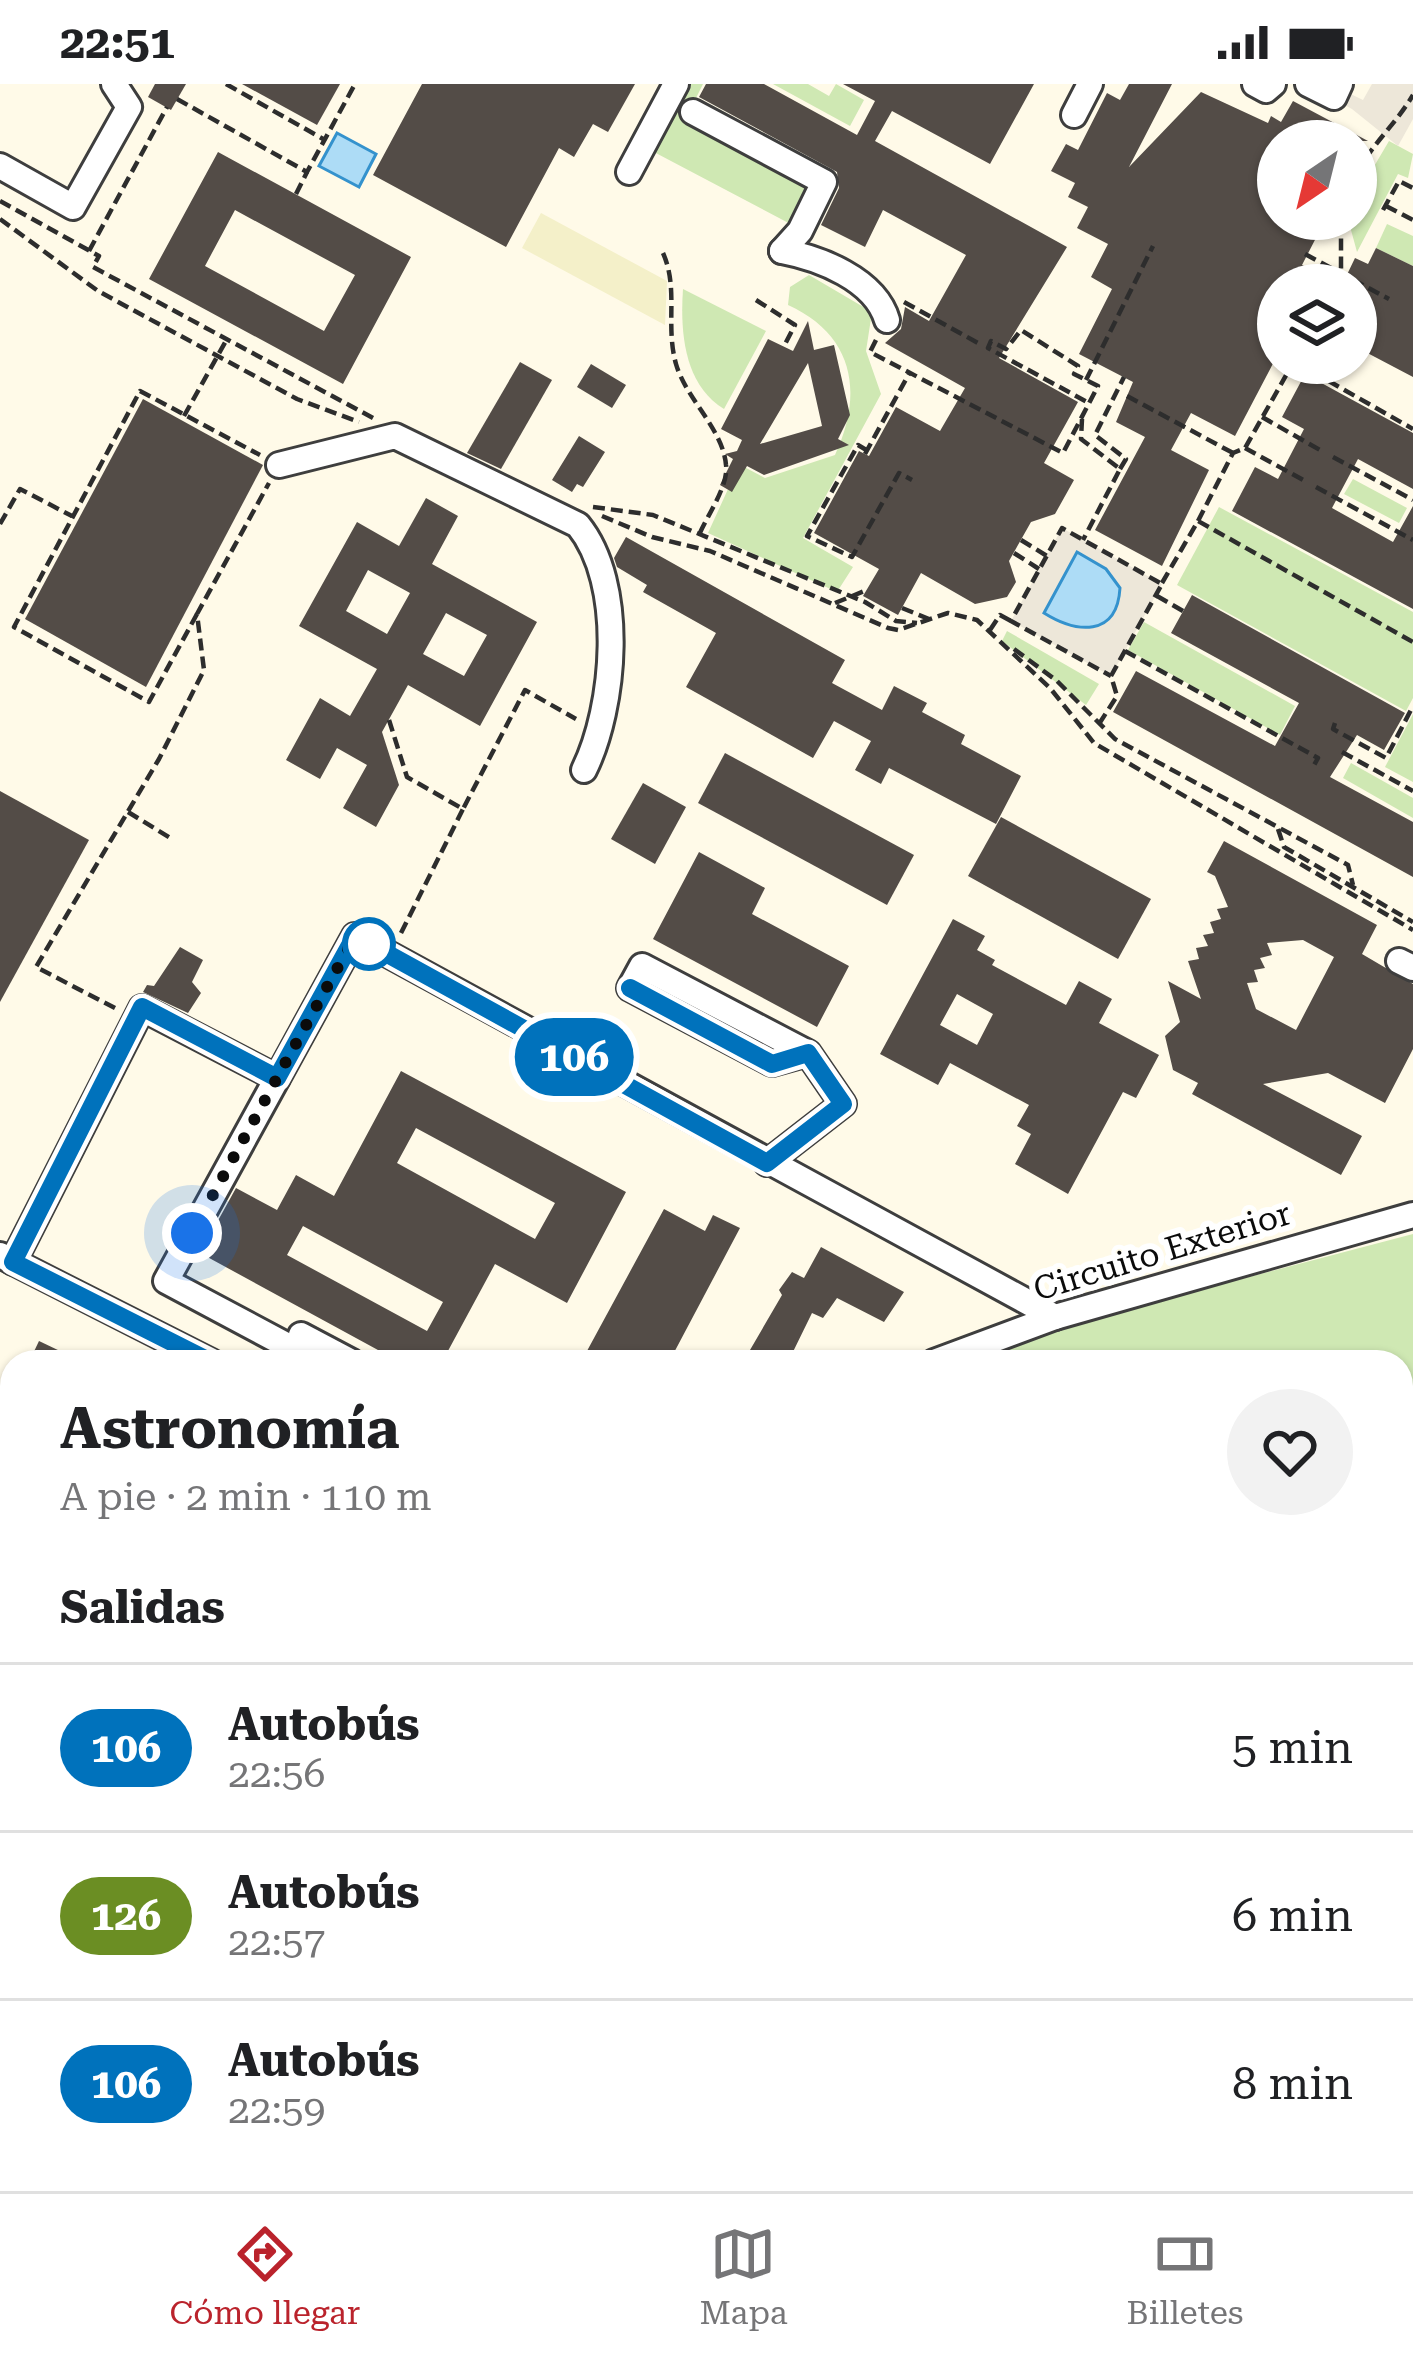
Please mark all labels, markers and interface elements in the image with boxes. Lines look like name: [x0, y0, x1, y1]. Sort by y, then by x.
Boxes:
text: 22:51: [60, 16, 175, 69]
north arrow: [1257, 120, 1377, 240]
map controls: [1257, 120, 1377, 384]
button: layers: [1257, 264, 1377, 384]
unlabelled marker: [344, 919, 394, 969]
line badge: 106: [505, 1018, 643, 1096]
text: 106: [539, 1032, 609, 1081]
street label: Circuito Exterior: [1029, 1193, 1295, 1309]
your location: [162, 1203, 222, 1263]
button: heart: [1227, 1389, 1353, 1515]
text: Astronomía: [60, 1395, 400, 1462]
text: A pie · 2 min · 110 m: [60, 1474, 432, 1520]
text: Salidas: [60, 1581, 225, 1634]
text: Autobús: [228, 1698, 419, 1751]
text: 5 min: [1232, 1721, 1353, 1774]
text: 106: [91, 1723, 161, 1772]
text: 22:56: [228, 1751, 325, 1797]
text: Autobús: [228, 1866, 419, 1919]
text: 6 min: [1232, 1889, 1353, 1942]
text: 126: [91, 1891, 161, 1940]
text: 22:57: [228, 1919, 325, 1965]
text: Autobús: [228, 2034, 419, 2087]
text: 8 min: [1232, 2057, 1353, 2110]
text: 106: [91, 2059, 161, 2108]
text: 22:59: [228, 2087, 325, 2133]
tab: Cómo llegar: [170, 2221, 360, 2332]
tab: Mapa: [699, 2221, 788, 2332]
tab: Billetes: [1127, 2221, 1243, 2332]

